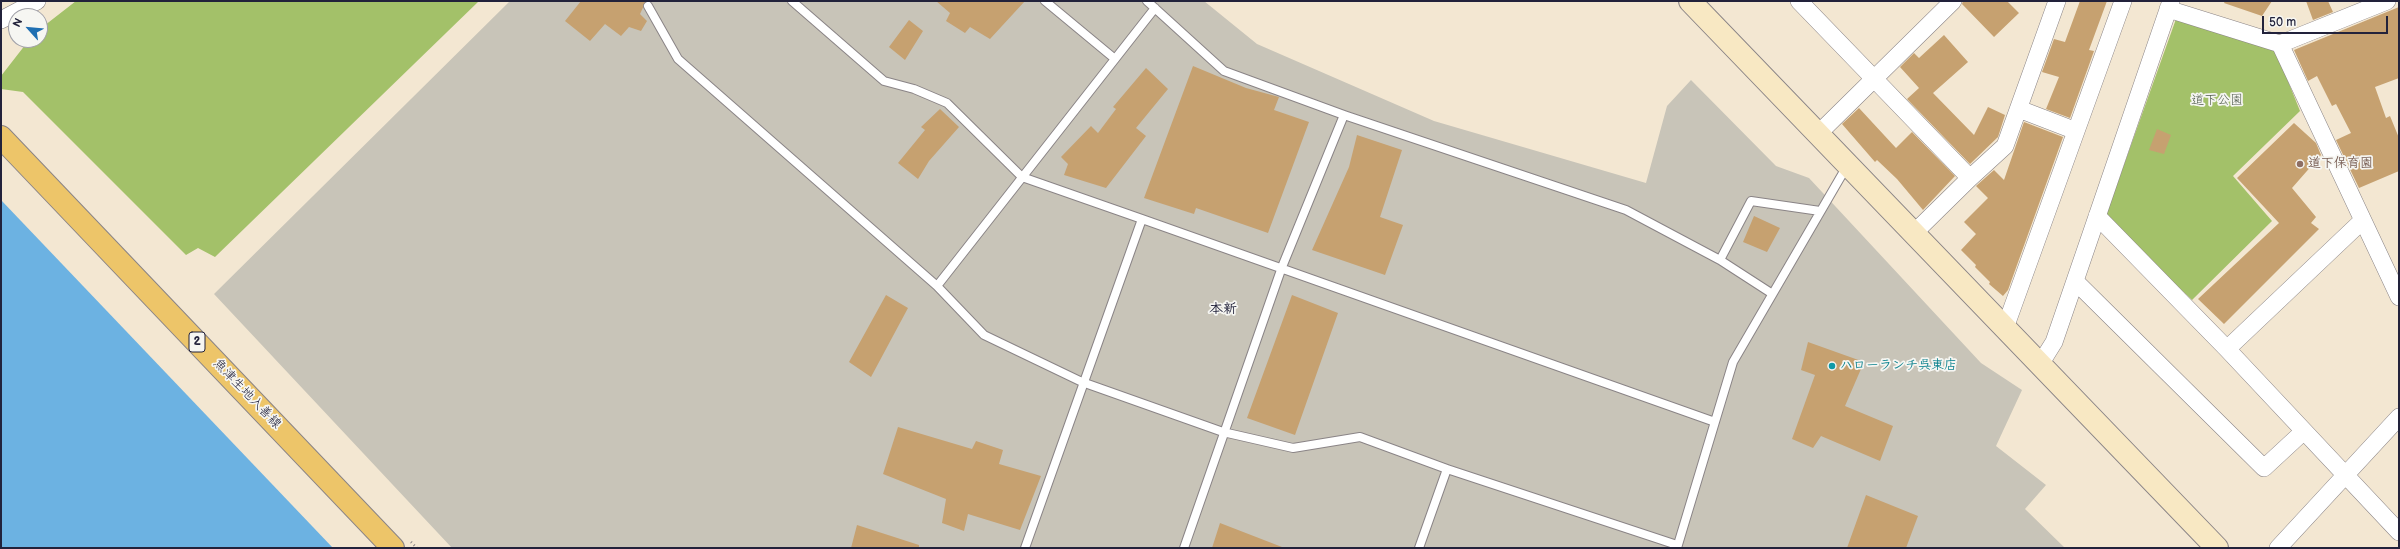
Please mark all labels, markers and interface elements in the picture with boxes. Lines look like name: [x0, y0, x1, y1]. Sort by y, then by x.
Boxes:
north arrow: [8, 8, 48, 48]
scale bar: [2264, 8, 2390, 34]
text: 50 m: [2269, 15, 2296, 30]
text: N: [10, 16, 25, 29]
park label: 道下公園: [2191, 93, 2243, 109]
place label: 道下保育園: [2308, 156, 2373, 172]
marker: 道下保育園: [2295, 159, 2305, 169]
district label: 本新: [1209, 301, 1237, 317]
road number: 2: [189, 332, 205, 352]
street label: 魚津生地入善線: [210, 356, 284, 432]
place label: ハローランチ呉東店: [1840, 358, 1957, 374]
marker: ハローランチ呉東店: [1827, 361, 1837, 371]

